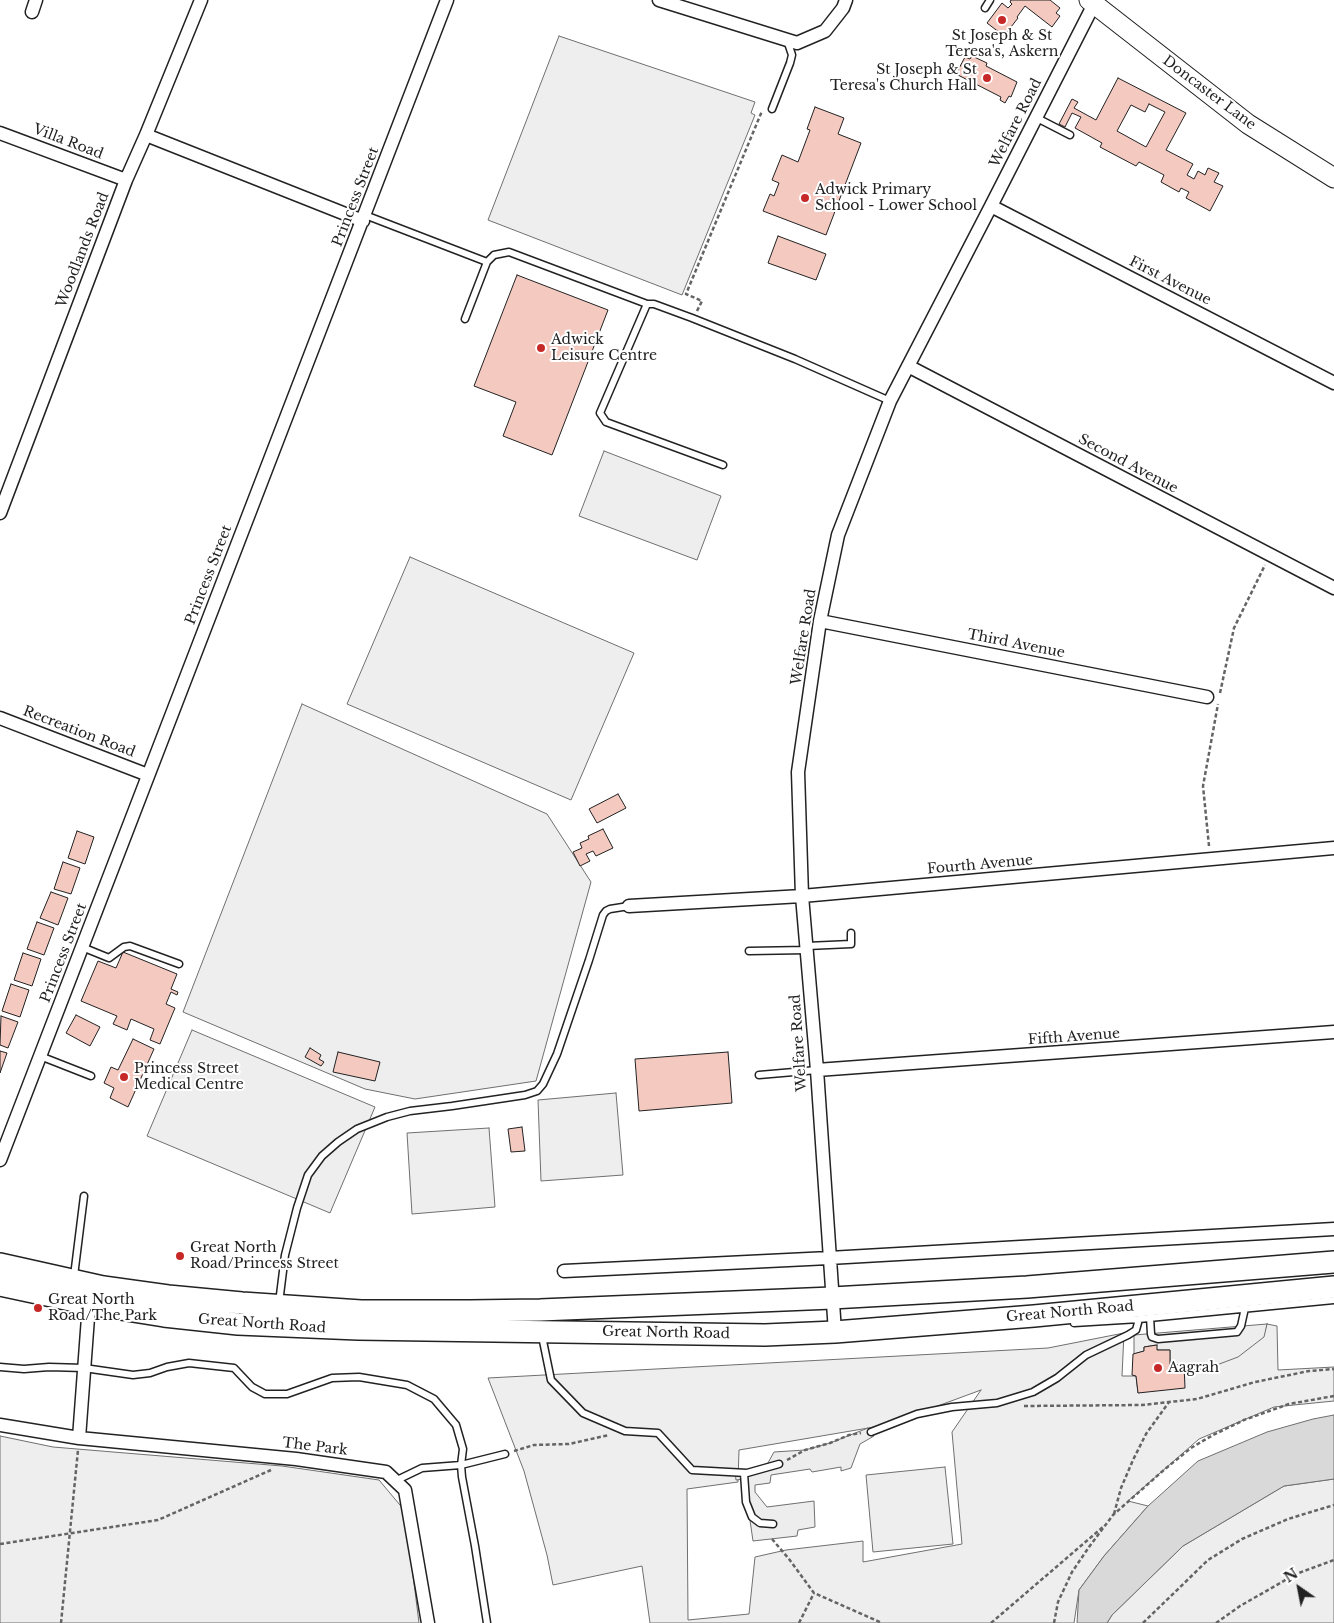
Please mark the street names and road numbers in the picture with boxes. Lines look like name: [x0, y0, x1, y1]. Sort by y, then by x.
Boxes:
street label: Doncaster Lane: [1159, 52, 1259, 134]
street label: Welfare Road: [986, 76, 1046, 170]
street label: Villa Road: [31, 121, 105, 163]
street label: Princess Street: [329, 145, 383, 249]
street label: Woodlands Road: [53, 190, 113, 310]
street label: First Avenue: [1126, 253, 1214, 309]
street label: Second Avenue: [1075, 431, 1181, 497]
street label: Princess Street: [182, 523, 236, 627]
street label: Welfare Road: [788, 588, 820, 686]
street label: Third Avenue: [966, 626, 1066, 662]
street label: Recreation Road: [20, 703, 138, 761]
street label: Fourth Avenue: [926, 852, 1034, 878]
street label: Princess Street: [37, 901, 91, 1005]
street label: Welfare Road: [787, 994, 811, 1092]
street label: Fifth Avenue: [1027, 1025, 1121, 1049]
street label: Great North Road: [1006, 1298, 1134, 1326]
street label: Great North Road: [198, 1311, 326, 1337]
street label: Great North Road: [602, 1323, 730, 1343]
street label: The Park: [282, 1435, 348, 1459]

